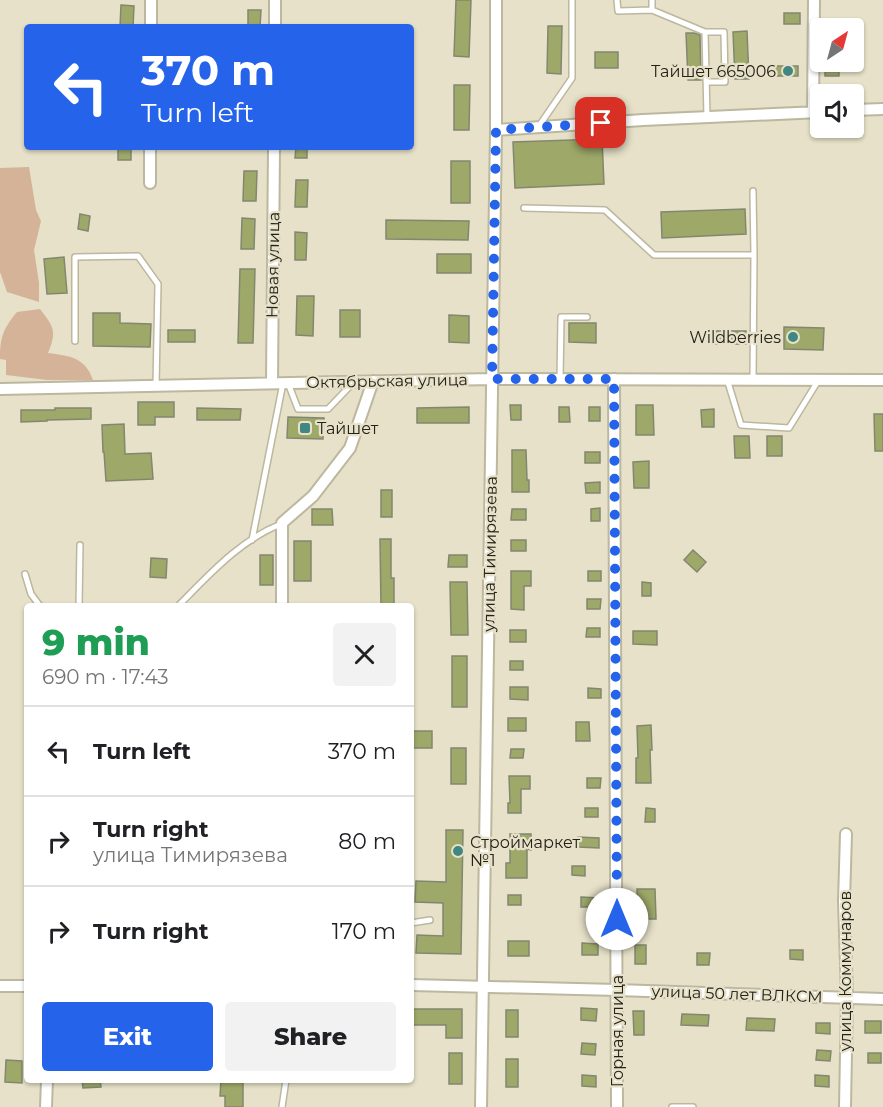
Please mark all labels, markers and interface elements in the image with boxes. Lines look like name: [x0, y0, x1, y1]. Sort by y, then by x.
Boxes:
north arrow: [810, 18, 864, 72]
map controls: [810, 18, 864, 138]
text: 370 m: [141, 44, 275, 96]
icon: left: [42, 48, 120, 126]
place label: Тайшет 665006: [651, 62, 776, 81]
marker: Тайшет 665006: [781, 64, 795, 78]
button: sound: [810, 84, 864, 138]
text: Turn left: [141, 96, 254, 129]
pin: [575, 97, 626, 148]
icon: arrive: [584, 106, 617, 139]
street label: Новая улица: [263, 212, 283, 318]
place label: Wildberries: [689, 328, 781, 347]
marker: Wildberries: [786, 330, 800, 344]
street label: Октябрьская улица: [306, 370, 468, 392]
place label: Тайшет: [317, 419, 379, 438]
marker: Тайшет: [298, 421, 312, 435]
street label: улица Тимирязева: [479, 476, 501, 633]
text: 9 min: [42, 620, 150, 664]
button: close: [333, 623, 396, 686]
text: 690 m · 17:43: [42, 665, 169, 689]
icon: left: [42, 735, 75, 768]
text: Turn left: [93, 738, 191, 765]
text: 370 m: [328, 738, 396, 765]
text: Turn right: [93, 816, 208, 843]
icon: right: [42, 825, 75, 858]
text: 80 m: [338, 828, 396, 855]
place label: Строймаркет №1: [470, 833, 580, 870]
text: улица Тимирязева: [93, 843, 288, 867]
marker: Строймаркет №1: [451, 844, 465, 858]
position arrow: [585, 887, 649, 951]
street label: улица Коммунаров: [836, 891, 855, 1052]
icon: right: [42, 915, 75, 948]
text: Turn right: [93, 918, 208, 945]
text: 170 m: [332, 918, 396, 945]
street label: Горная улица: [608, 975, 627, 1087]
street label: улица 50 лет ВЛКСМ: [650, 981, 823, 1006]
button: Exit: [42, 1002, 213, 1071]
button: Share: [225, 1002, 396, 1071]

